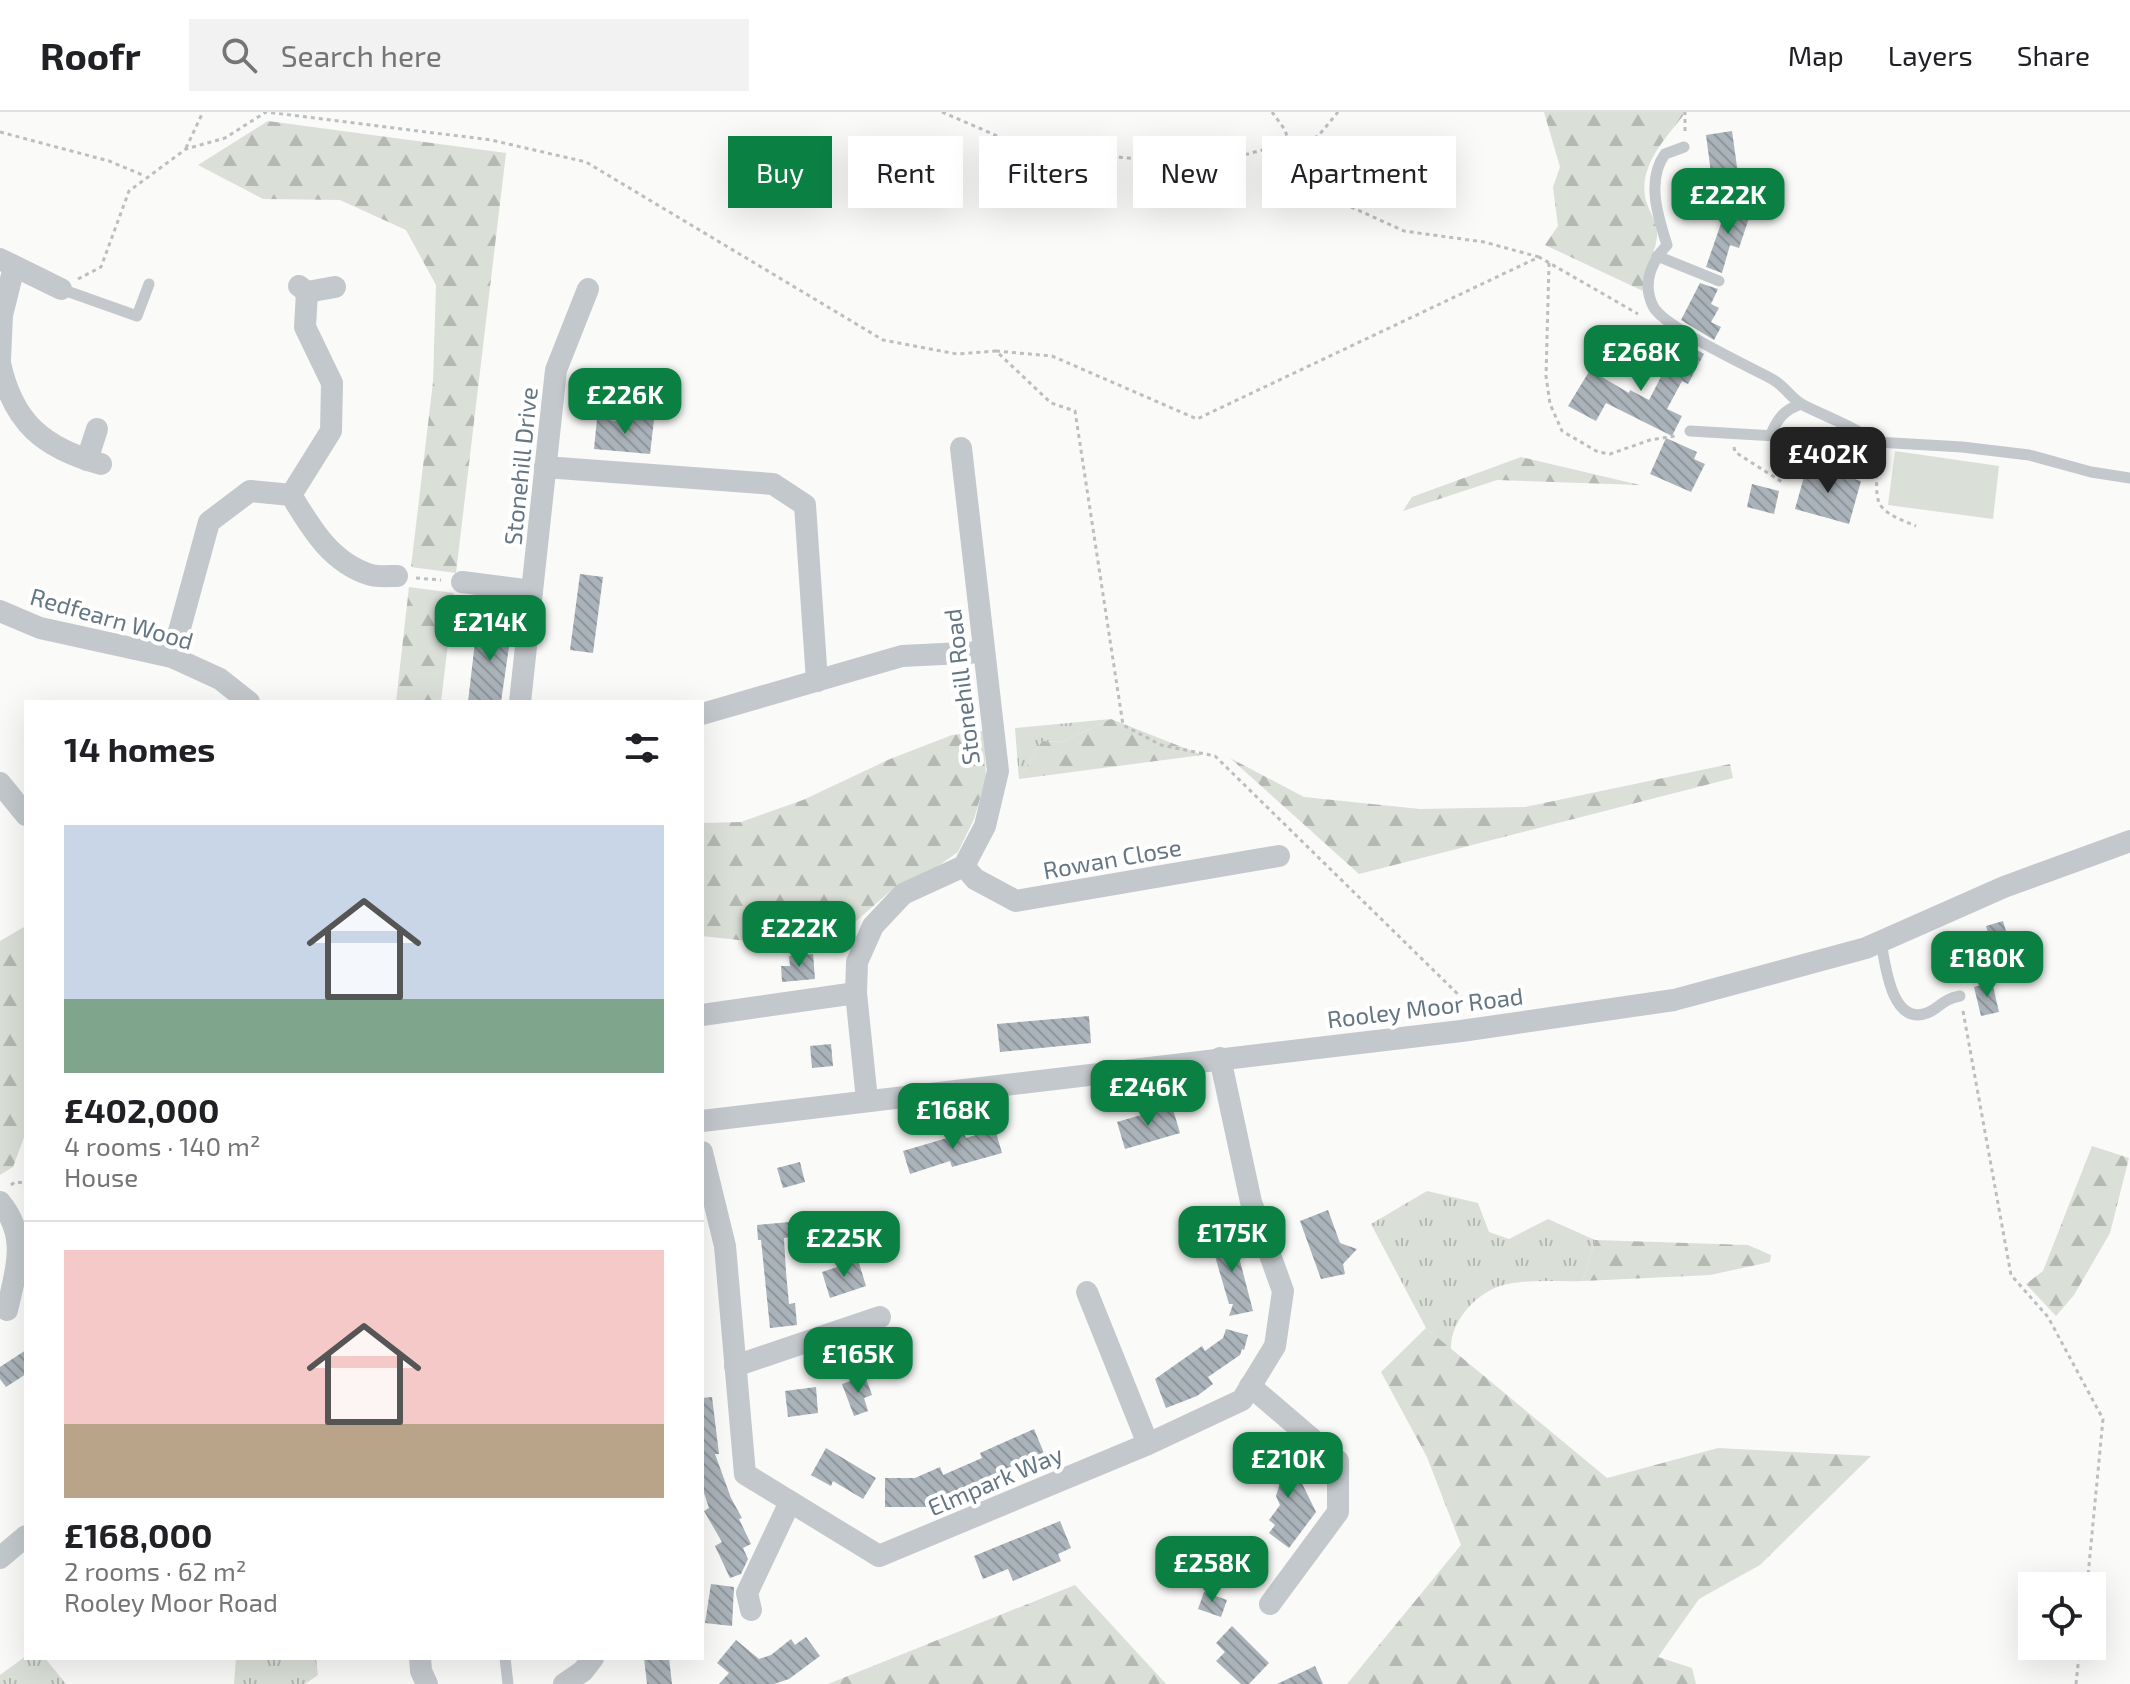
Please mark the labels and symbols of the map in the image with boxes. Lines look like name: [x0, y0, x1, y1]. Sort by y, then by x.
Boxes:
pin: £222K: [1672, 168, 1784, 236]
pin: £268K: [1585, 325, 1697, 393]
pin: £226K: [569, 368, 681, 436]
street label: Stonehill Drive: [497, 386, 543, 546]
pin: £402K: [1772, 427, 1884, 495]
street label: Redfearn Wood: [27, 581, 197, 655]
pin: £214K: [434, 595, 546, 663]
street label: Stonehill Road: [937, 607, 985, 767]
street label: Rowan Close: [1041, 832, 1183, 884]
pin: £222K: [743, 901, 855, 969]
pin: £180K: [1931, 931, 2043, 999]
street label: Rooley Moor Road: [1325, 981, 1525, 1033]
pin: £246K: [1092, 1060, 1204, 1128]
pin: £168K: [897, 1083, 1009, 1151]
pin: £175K: [1176, 1206, 1288, 1274]
pin: £225K: [788, 1211, 900, 1279]
pin: £165K: [802, 1327, 914, 1395]
pin: £210K: [1232, 1432, 1344, 1500]
street label: Elmpark Way: [923, 1438, 1067, 1521]
pin: £258K: [1156, 1536, 1268, 1604]

